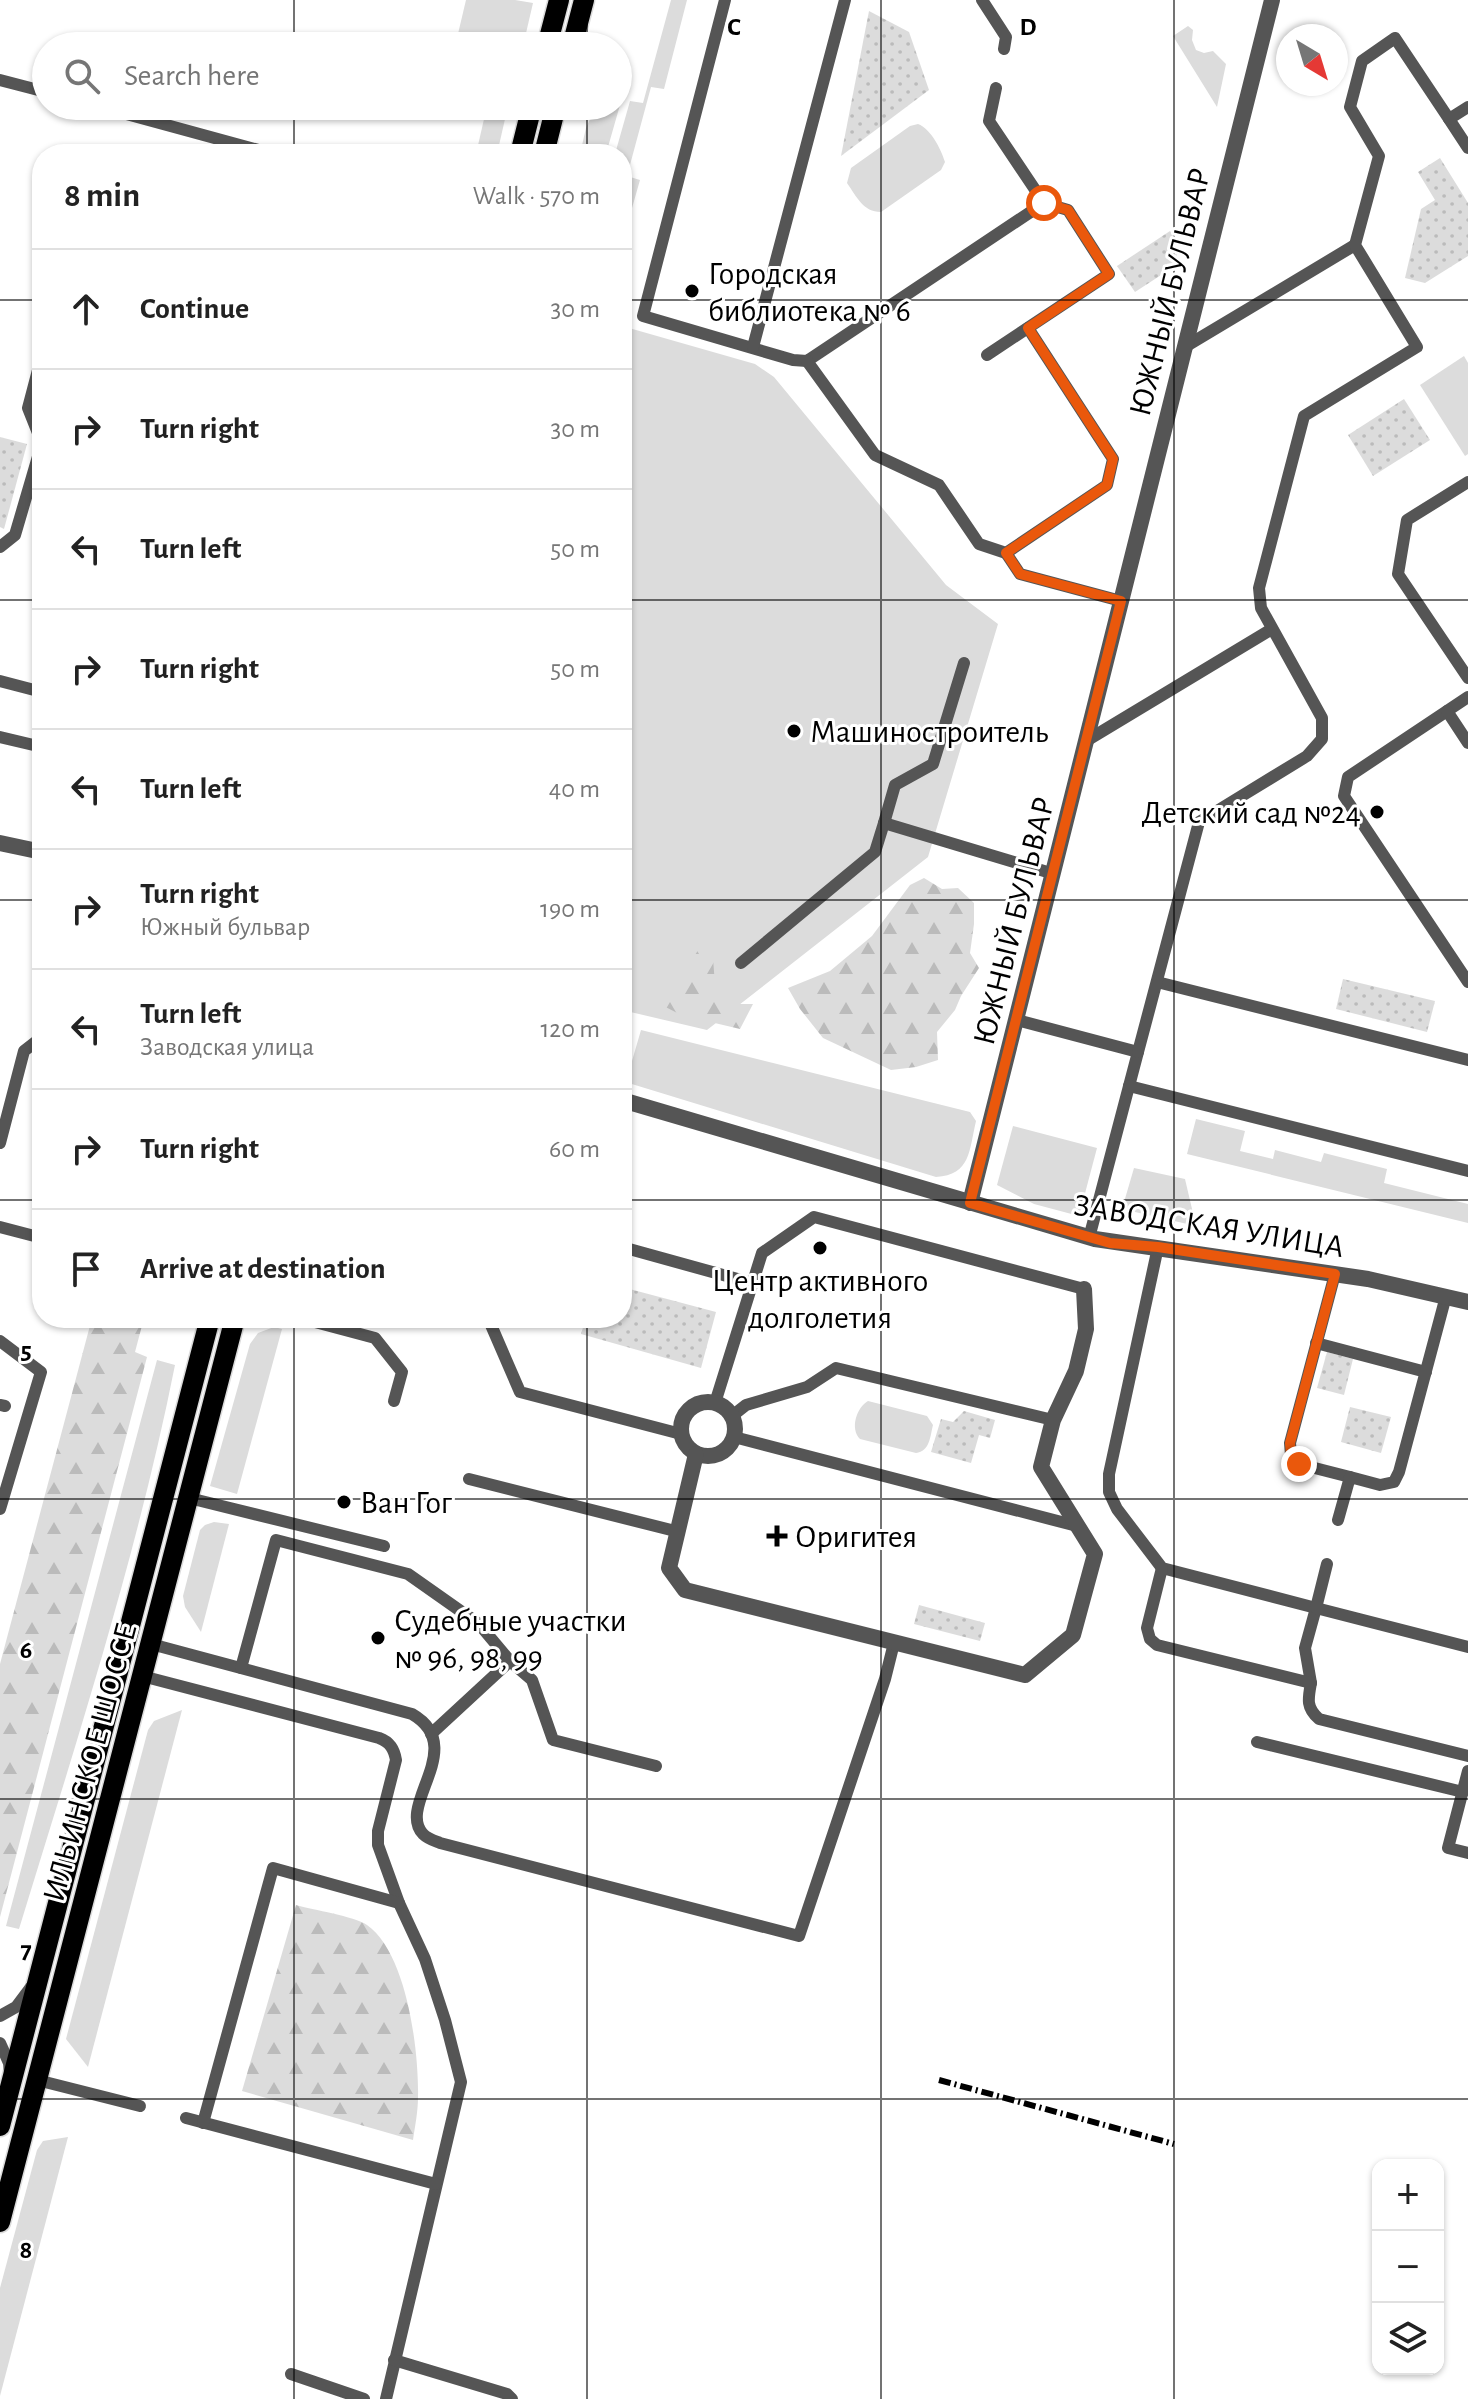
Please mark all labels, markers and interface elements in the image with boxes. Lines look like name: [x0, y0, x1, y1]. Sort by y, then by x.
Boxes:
text: C: [727, 14, 741, 40]
text: D: [1019, 14, 1037, 40]
north arrow: [1276, 24, 1348, 96]
search box: [32, 32, 632, 120]
icon: search: [60, 54, 104, 98]
text: Search here: [124, 61, 260, 91]
street label: ЮЖНЫЙ БУЛЬВАР: [1124, 165, 1216, 419]
text: 8 min: [64, 179, 140, 213]
text: Walk · 570 m: [473, 183, 600, 209]
route start: [1026, 185, 1062, 221]
place label: Городская библиотека № 6: [708, 258, 911, 327]
marker: Городская библиотека № 6: [683, 282, 701, 300]
icon: ahead: [64, 287, 108, 331]
text: Continue: [140, 294, 249, 324]
text: 30 m: [550, 296, 600, 322]
icon: right: [64, 407, 108, 451]
text: Turn right: [140, 414, 259, 444]
text: 30 m: [550, 416, 600, 442]
icon: left: [64, 527, 108, 571]
text: Turn left: [140, 534, 241, 564]
text: 50 m: [550, 536, 600, 562]
icon: right: [64, 647, 108, 691]
text: Turn right: [140, 654, 259, 684]
text: 50 m: [550, 656, 600, 682]
place label: Машиностроитель: [810, 716, 1049, 748]
marker: Машиностроитель: [785, 722, 803, 740]
icon: left: [64, 767, 108, 811]
text: Turn left: [140, 774, 241, 804]
text: 40 m: [549, 776, 600, 802]
street label: ЮЖНЫЙ БУЛЬВАР: [968, 794, 1060, 1048]
place label: Детский сад №24: [1142, 797, 1361, 829]
marker: Детский сад №24: [1368, 803, 1386, 821]
text: Turn right: [140, 879, 259, 909]
icon: right: [64, 887, 108, 931]
text: 190 m: [540, 896, 600, 922]
text: Южный бульвар: [140, 914, 310, 940]
text: Turn left: [140, 999, 241, 1029]
icon: left: [64, 1007, 108, 1051]
text: 120 m: [540, 1016, 600, 1042]
text: Заводская улица: [140, 1034, 314, 1060]
icon: right: [64, 1127, 108, 1171]
text: Turn right: [140, 1134, 259, 1164]
text: 60 m: [549, 1136, 600, 1162]
street label: ЗАВОДСКАЯ УЛИЦА: [1072, 1189, 1346, 1263]
marker: Центр активного долголетия: [811, 1239, 829, 1257]
icon: arrive: [64, 1247, 108, 1291]
text: Arrive at destination: [140, 1254, 386, 1284]
place label: Центр активного долголетия: [712, 1265, 928, 1334]
text: 5: [20, 1338, 32, 1364]
route end: [1281, 1446, 1317, 1482]
place label: Ван Гог: [360, 1487, 453, 1519]
marker: Ван Гог: [335, 1493, 353, 1511]
place label: Оригитея: [795, 1521, 917, 1553]
marker: Оригитея: [766, 1525, 788, 1547]
place label: Судебные участки № 96, 98, 99: [394, 1605, 627, 1674]
street label: ИЛЬИНСКОЕ ШОССЕ: [37, 1619, 143, 1905]
marker: Судебные участки № 96, 98, 99: [369, 1629, 387, 1647]
text: 6: [20, 1637, 32, 1663]
text: 7: [20, 1937, 32, 1963]
map controls: [1372, 2159, 1444, 2375]
button: +: [1372, 2159, 1444, 2231]
button: −: [1372, 2231, 1444, 2303]
text: 8: [20, 2237, 32, 2263]
button: layers: [1372, 2303, 1444, 2375]

